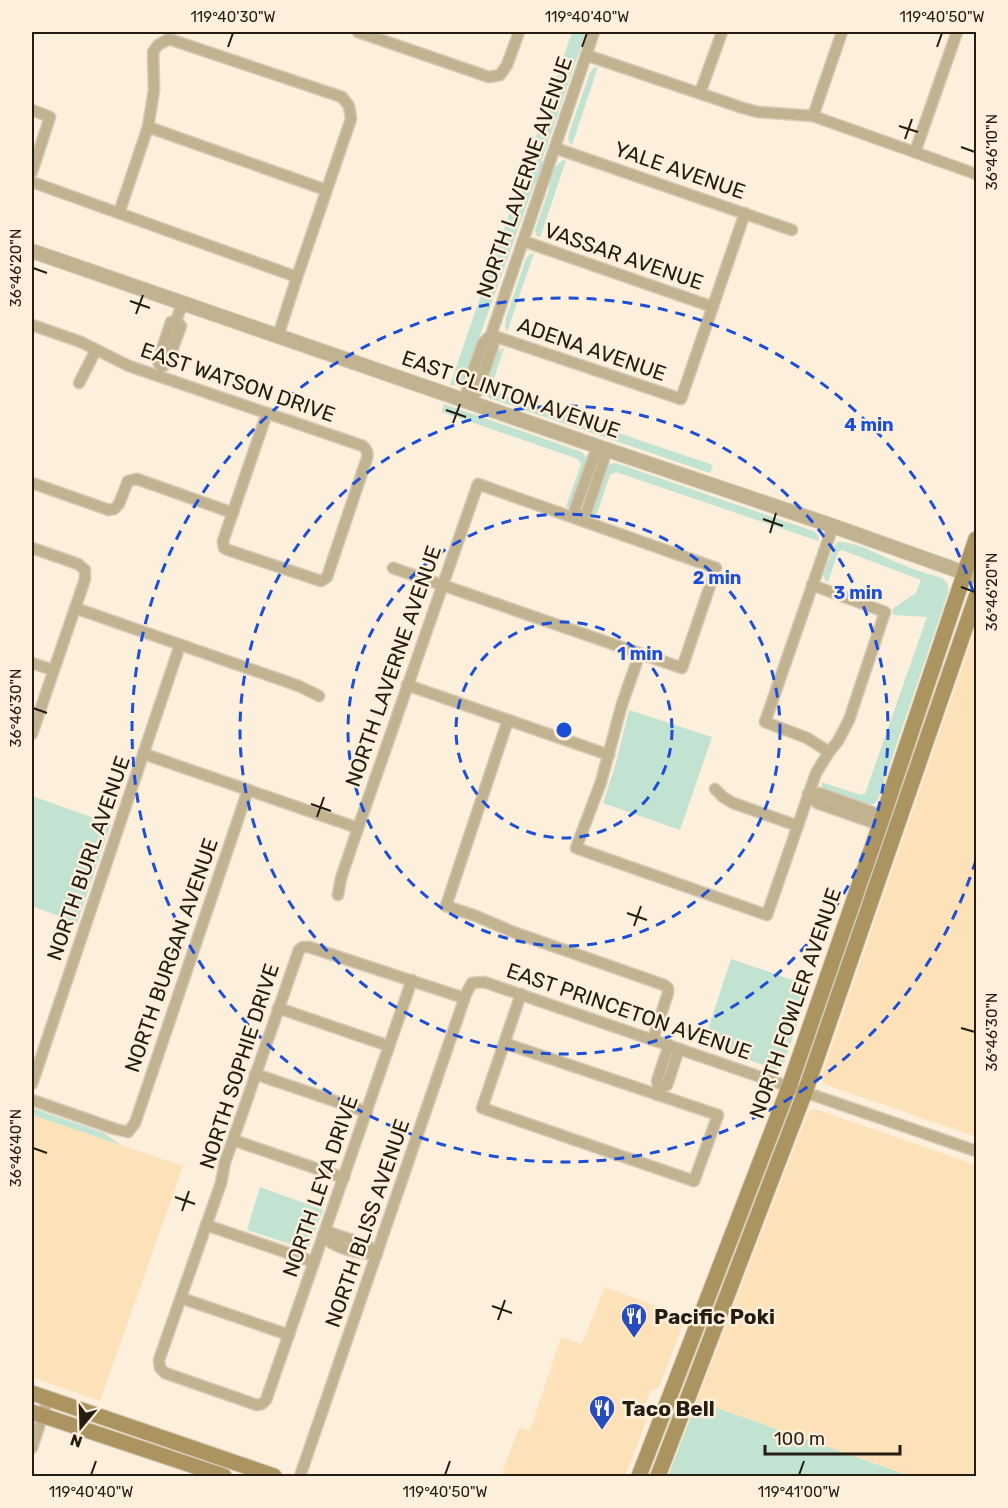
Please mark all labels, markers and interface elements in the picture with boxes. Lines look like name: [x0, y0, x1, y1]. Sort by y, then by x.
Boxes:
text: 119°40'30"W: [190, 8, 276, 26]
text: 119°40'40"W: [545, 8, 629, 26]
text: 119°40'50"W: [899, 8, 985, 26]
street label: NORTH LAVERNE AVENUE: [471, 53, 577, 301]
text: 36°46'10"N: [983, 114, 1001, 190]
street label: YALE AVENUE: [611, 136, 749, 204]
street label: VASSAR AVENUE: [541, 217, 707, 295]
text: 36°46'20"N: [7, 229, 25, 307]
street label: ADENA AVENUE: [514, 312, 670, 386]
street label: EAST WATSON DRIVE: [137, 337, 339, 427]
street label: EAST CLINTON AVENUE: [399, 345, 623, 443]
text: 4 min: [844, 414, 894, 436]
street label: NORTH LAVERNE AVENUE: [340, 542, 446, 790]
text: 36°46'20"N: [983, 553, 1001, 631]
text: 2 min: [693, 567, 741, 589]
text: 3 min: [834, 582, 882, 604]
text: 1 min: [617, 643, 663, 665]
text: 36°46'30"N: [7, 669, 25, 747]
centre of rings: [554, 720, 574, 740]
street label: NORTH BURL AVENUE: [41, 752, 135, 964]
street label: NORTH BURGAN AVENUE: [119, 835, 223, 1075]
street label: NORTH FOWLER AVENUE: [744, 884, 846, 1122]
street label: EAST PRINCETON AVENUE: [503, 957, 755, 1065]
street label: NORTH SOPHIE DRIVE: [194, 960, 284, 1172]
text: 36°46'30"N: [983, 993, 1001, 1071]
street label: NORTH LEYA DRIVE: [277, 1092, 363, 1280]
text: 36°46'40"N: [7, 1109, 25, 1187]
street label: NORTH BLISS AVENUE: [320, 1116, 414, 1330]
restaurant icon: Pacific Poki: [619, 1301, 649, 1339]
place label: Pacific Poki: [654, 1304, 775, 1329]
restaurant icon: Taco Bell: [587, 1393, 617, 1431]
place label: Taco Bell: [622, 1396, 715, 1421]
north arrow: [51, 1397, 111, 1457]
scale bar: [765, 1418, 900, 1456]
text: 100 m: [774, 1428, 825, 1450]
text: N: [68, 1430, 85, 1452]
text: 119°40'40"W: [49, 1483, 133, 1501]
text: 119°40'50"W: [402, 1483, 488, 1501]
text: 119°41'00"W: [758, 1483, 840, 1501]

